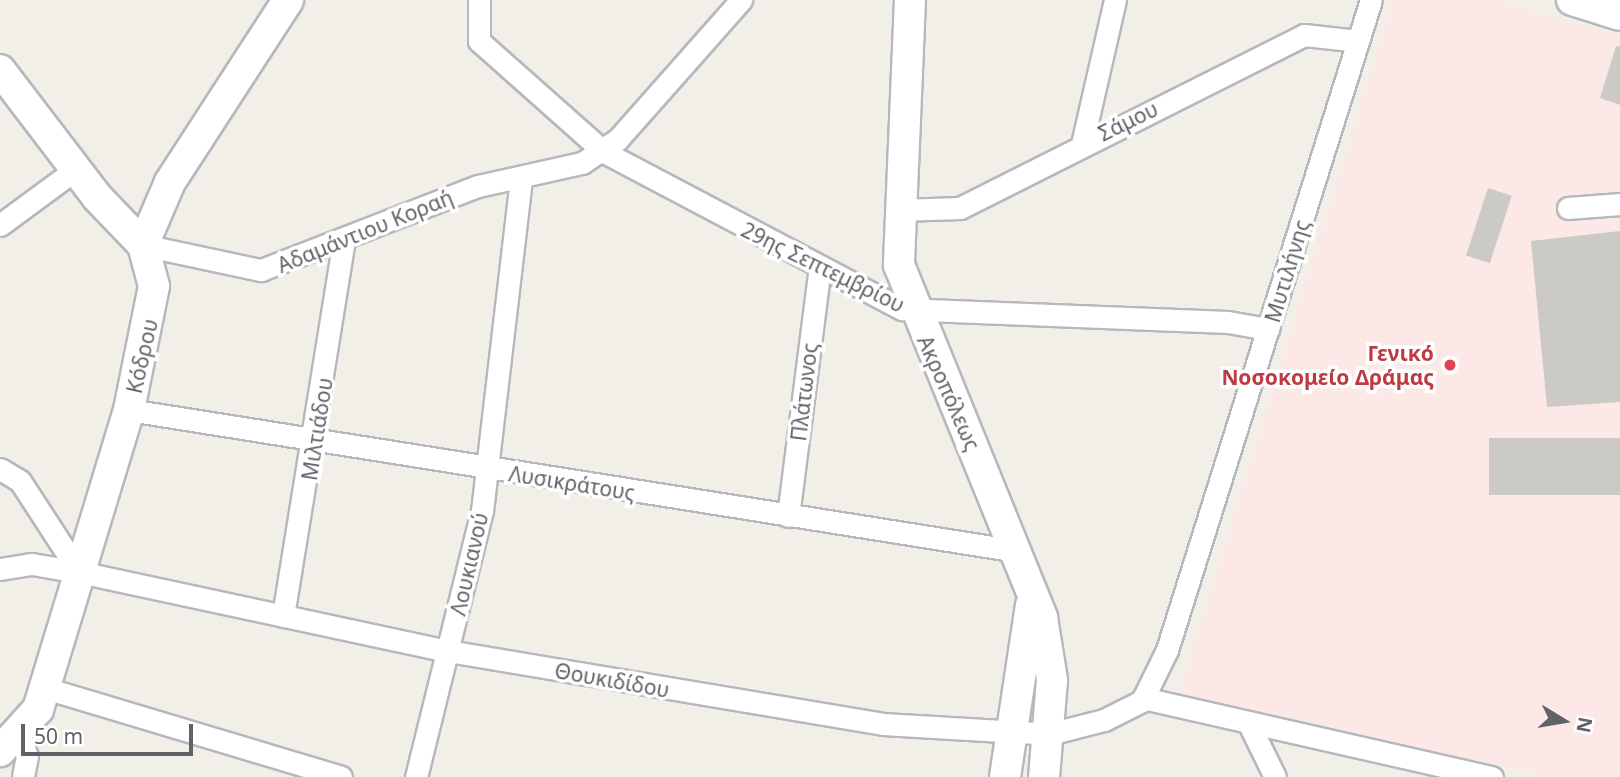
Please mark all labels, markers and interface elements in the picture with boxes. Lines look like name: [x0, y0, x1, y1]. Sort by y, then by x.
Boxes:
street label: Σάμου: [1094, 96, 1162, 146]
street label: Αδαμάντιου Κοραή: [273, 184, 457, 278]
street label: 29ης Σεπτεμβρίου: [737, 217, 909, 317]
street label: Μυτιλήνης: [1259, 217, 1315, 325]
street label: Κόδρου: [121, 316, 163, 396]
street label: Ακροπόλεως: [912, 332, 986, 454]
place label: Γενικό Νοσοκομείο Δράμας: [1221, 340, 1434, 390]
street label: Πλάτωνος: [785, 341, 823, 443]
marker: Γενικό Νοσοκομείο Δράμας: [1440, 355, 1460, 375]
street label: Μιλτιάδου: [296, 376, 338, 482]
street label: Λυσικράτους: [507, 461, 637, 505]
street label: Λουκιανού: [445, 510, 493, 618]
street label: Θουκιδίδου: [553, 658, 671, 702]
north arrow: [1529, 686, 1599, 756]
scale bar: [24, 710, 196, 754]
text: N: [1570, 715, 1599, 735]
text: 50 m: [34, 722, 83, 750]

